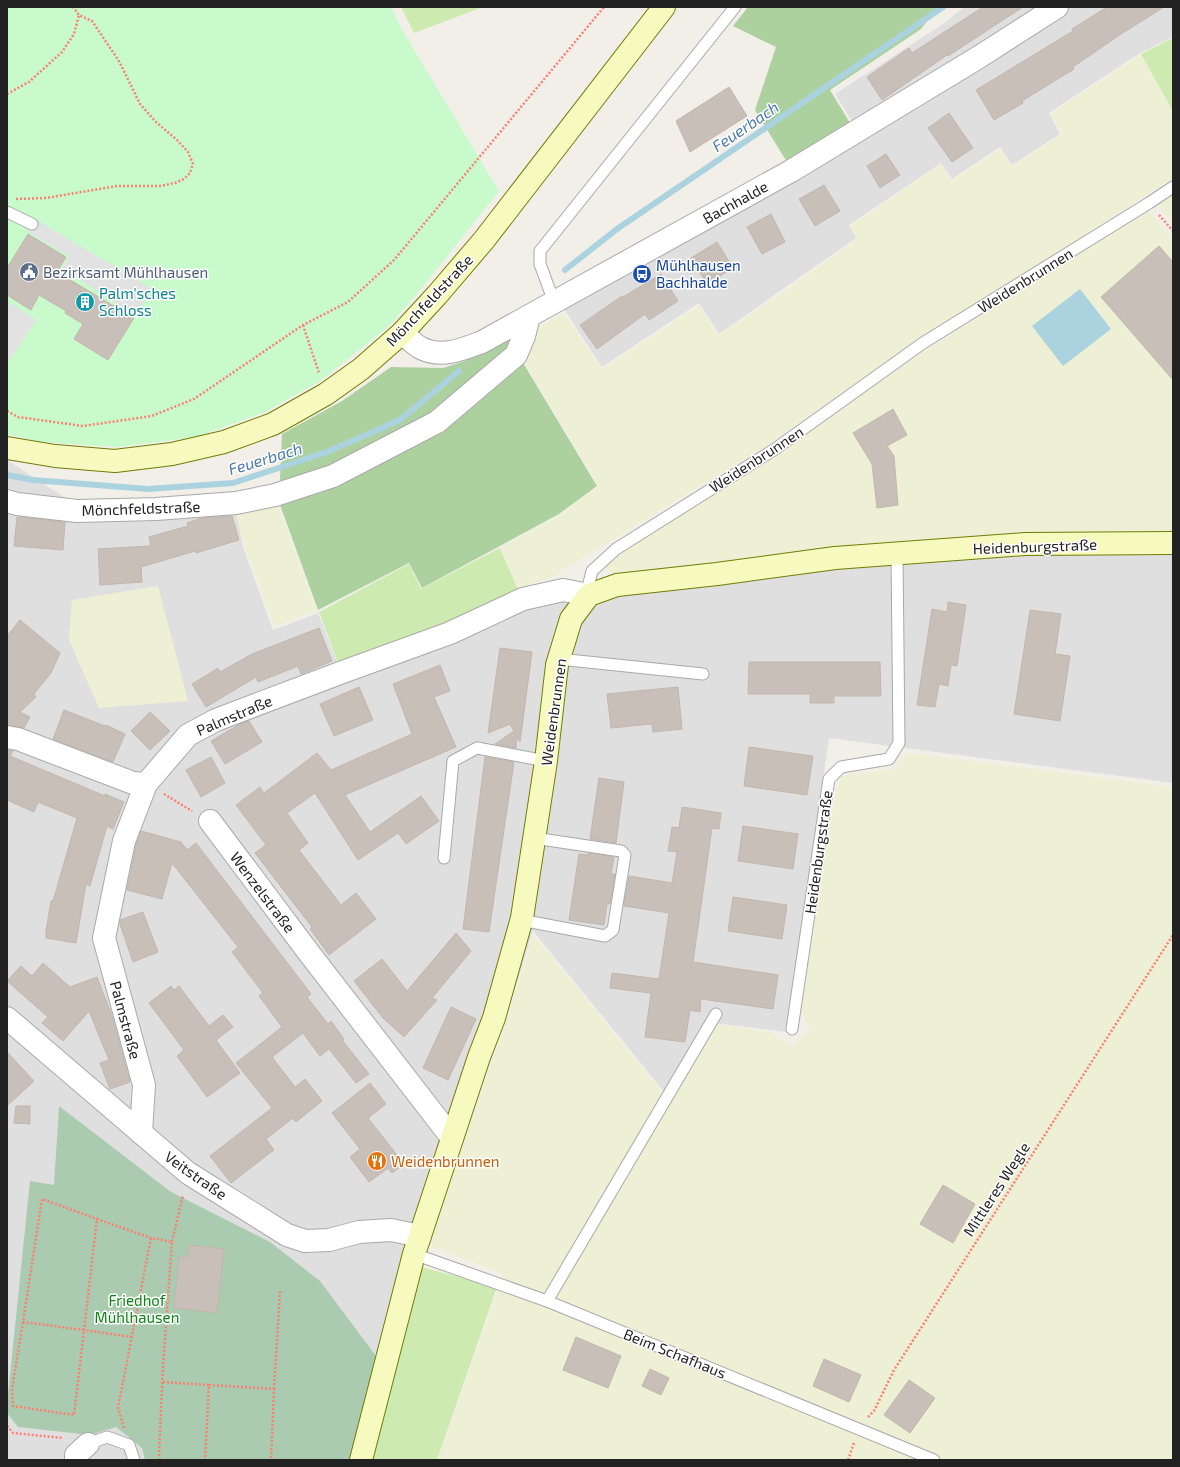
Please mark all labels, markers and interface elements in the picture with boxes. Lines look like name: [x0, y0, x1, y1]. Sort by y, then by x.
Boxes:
water label: Feuerbach: [708, 97, 782, 155]
street label: Bachhalde: [699, 177, 771, 227]
street label: Weidenbrunnen: [974, 244, 1076, 316]
street label: Mönchfeldstraße: [382, 250, 476, 350]
place label: Mühlhausen Bachhalde: [656, 256, 741, 291]
public building icon: Bezirksamt Mühlhausen: [18, 261, 40, 283]
place label: Bezirksamt Mühlhausen: [43, 263, 208, 281]
bus stop icon: Mühlhausen Bachhalde: [631, 263, 653, 285]
place label: Palm'sches Schloss: [99, 284, 176, 319]
building icon: Palm'sches Schloss: [74, 291, 96, 313]
street label: Weidenbrunnen: [706, 422, 806, 496]
water label: Feuerbach: [226, 438, 304, 478]
street label: Mönchfeldstraße: [81, 497, 201, 519]
street label: Heidenburgstraße: [973, 535, 1097, 557]
street label: Weidenbrunnen: [537, 657, 569, 767]
street label: Palmstraße: [193, 691, 275, 739]
street label: Heidenburgstraße: [800, 789, 836, 915]
street label: Wenzelstraße: [227, 848, 299, 936]
street label: Palmstraße: [107, 979, 145, 1061]
street label: Mittleres Wegle: [959, 1139, 1033, 1239]
street label: Veitstraße: [161, 1147, 231, 1203]
restaurant icon: Weidenbrunnen: [366, 1150, 388, 1172]
place label: Weidenbrunnen: [391, 1152, 499, 1170]
park label: Friedhof Mühlhausen: [95, 1291, 179, 1326]
street label: Beim Schafhaus: [621, 1324, 729, 1382]

